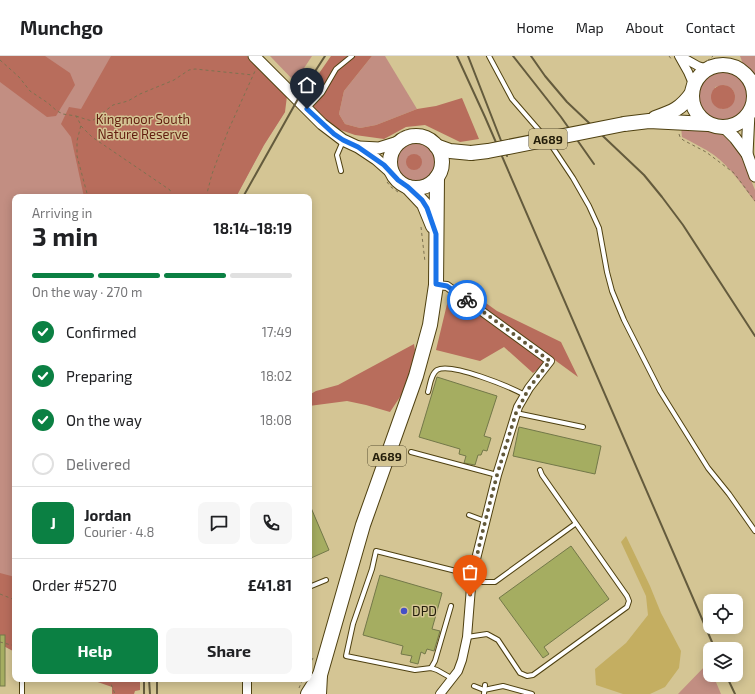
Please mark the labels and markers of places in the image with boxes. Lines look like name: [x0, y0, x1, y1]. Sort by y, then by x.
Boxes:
pin: [290, 68, 324, 109]
pin: [453, 555, 487, 596]
place label: DPD: [412, 603, 437, 619]
marker: DPD: [399, 606, 409, 616]

